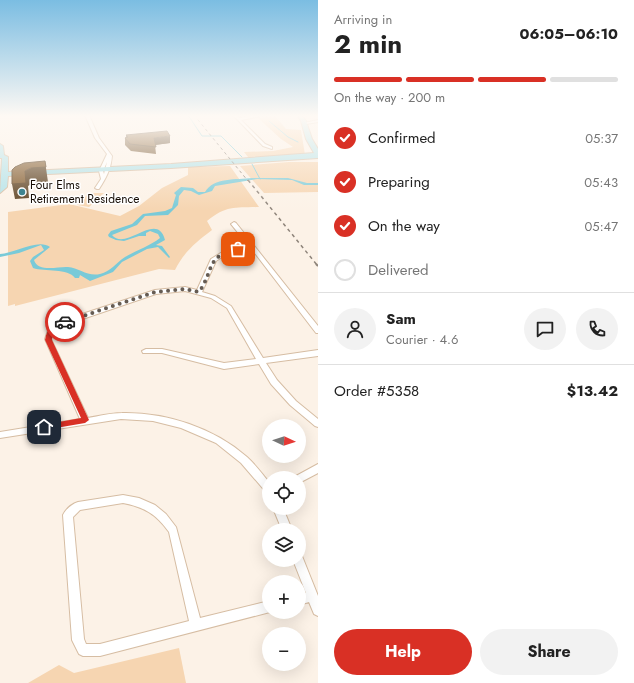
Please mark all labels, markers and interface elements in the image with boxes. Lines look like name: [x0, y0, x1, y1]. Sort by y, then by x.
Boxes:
text: Arriving in: [334, 10, 392, 29]
text: 06:05–06:10: [519, 23, 618, 45]
text: 2 min: [334, 25, 402, 63]
text: On the way · 200 m: [334, 88, 445, 107]
icon: check: [334, 127, 356, 149]
text: Confirmed: [368, 127, 436, 149]
text: 05:37: [585, 129, 618, 148]
icon: check: [334, 171, 356, 193]
text: Preparing: [368, 171, 430, 193]
text: 05:43: [584, 173, 618, 192]
place label: Four Elms Retirement Residence: [30, 176, 139, 208]
marker: Four Elms Retirement Residence: [17, 187, 27, 197]
icon: check: [334, 215, 356, 237]
text: On the way: [368, 215, 440, 237]
text: 05:47: [585, 217, 618, 236]
pin: [221, 232, 255, 266]
icon: bag: [227, 238, 249, 260]
text: Delivered: [368, 259, 429, 281]
courier: [45, 302, 85, 342]
button: person: [334, 308, 376, 350]
text: Sam: [386, 308, 416, 330]
button: chat: [524, 308, 566, 350]
button: phone: [576, 308, 618, 350]
icon: car: [54, 311, 76, 333]
text: Courier · 4.6: [386, 330, 459, 349]
text: Order #5358: [334, 380, 419, 402]
text: $13.42: [567, 380, 618, 402]
pin: [27, 410, 61, 444]
icon: home: [33, 416, 55, 438]
north arrow: [262, 419, 306, 463]
map controls: [262, 419, 306, 671]
button: locate: [262, 471, 306, 515]
button: layers: [262, 523, 306, 567]
button: +: [262, 575, 306, 619]
button: −: [262, 627, 306, 671]
button: Help: [334, 629, 472, 675]
button: Share: [480, 629, 618, 675]

